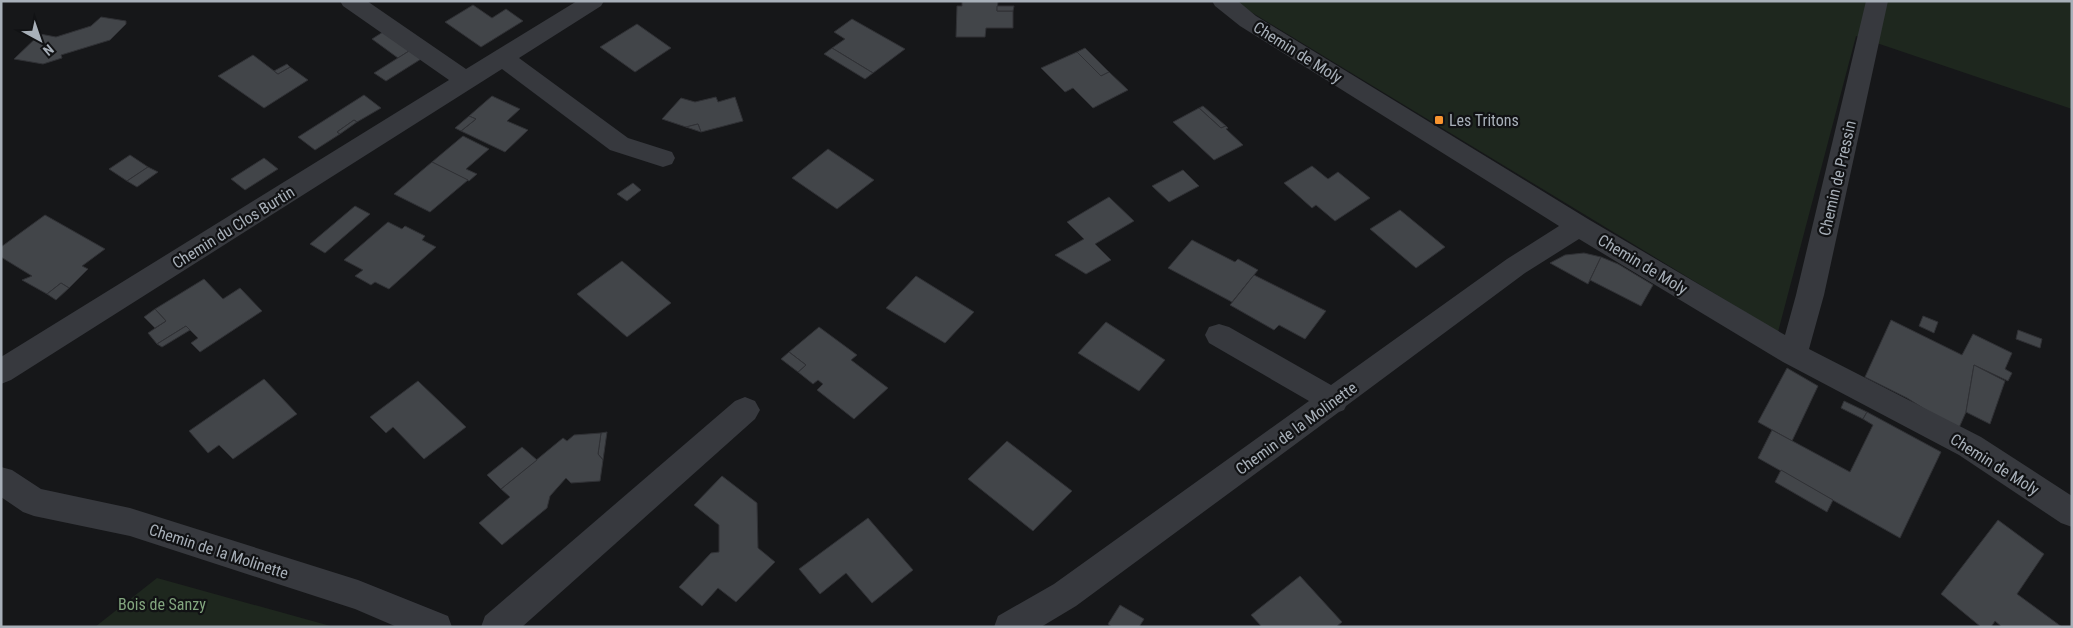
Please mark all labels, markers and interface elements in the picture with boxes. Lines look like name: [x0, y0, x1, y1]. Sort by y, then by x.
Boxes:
north arrow: [15, 15, 65, 65]
street label: Chemin de Moly: [1250, 18, 1346, 87]
text: N: [40, 41, 57, 59]
place label: Les Tritons: [1449, 111, 1519, 130]
marker: Les Tritons: [1433, 114, 1445, 126]
street label: Chemin de Pressin: [1815, 119, 1860, 238]
street label: Chemin du Clos Burtin: [169, 182, 298, 273]
street label: Chemin de Moly: [1595, 230, 1691, 299]
street label: Chemin de la Molinette: [1232, 378, 1361, 479]
street label: Chemin de Moly: [1947, 430, 2043, 499]
street label: Chemin de la Molinette: [147, 520, 291, 583]
park label: Bois de Sanzy: [118, 595, 206, 614]

